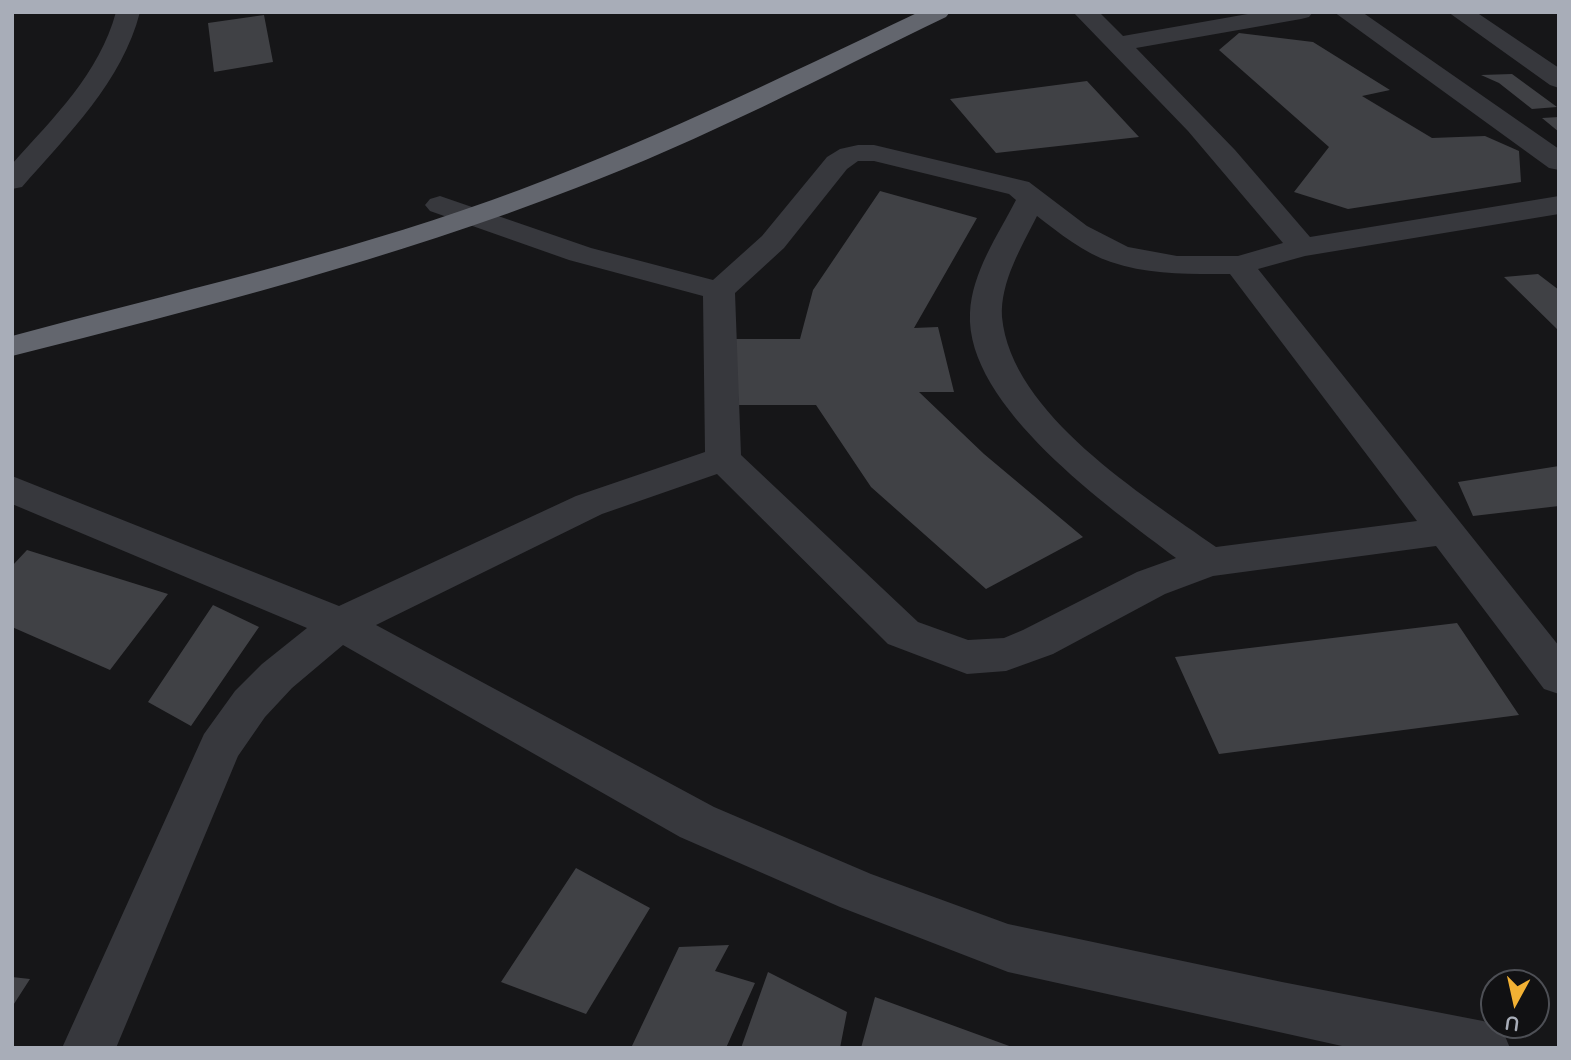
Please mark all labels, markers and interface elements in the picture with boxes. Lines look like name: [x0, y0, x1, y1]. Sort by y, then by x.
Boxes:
north arrow: [1480, 969, 1550, 1039]
text: U: [1504, 1011, 1521, 1035]

